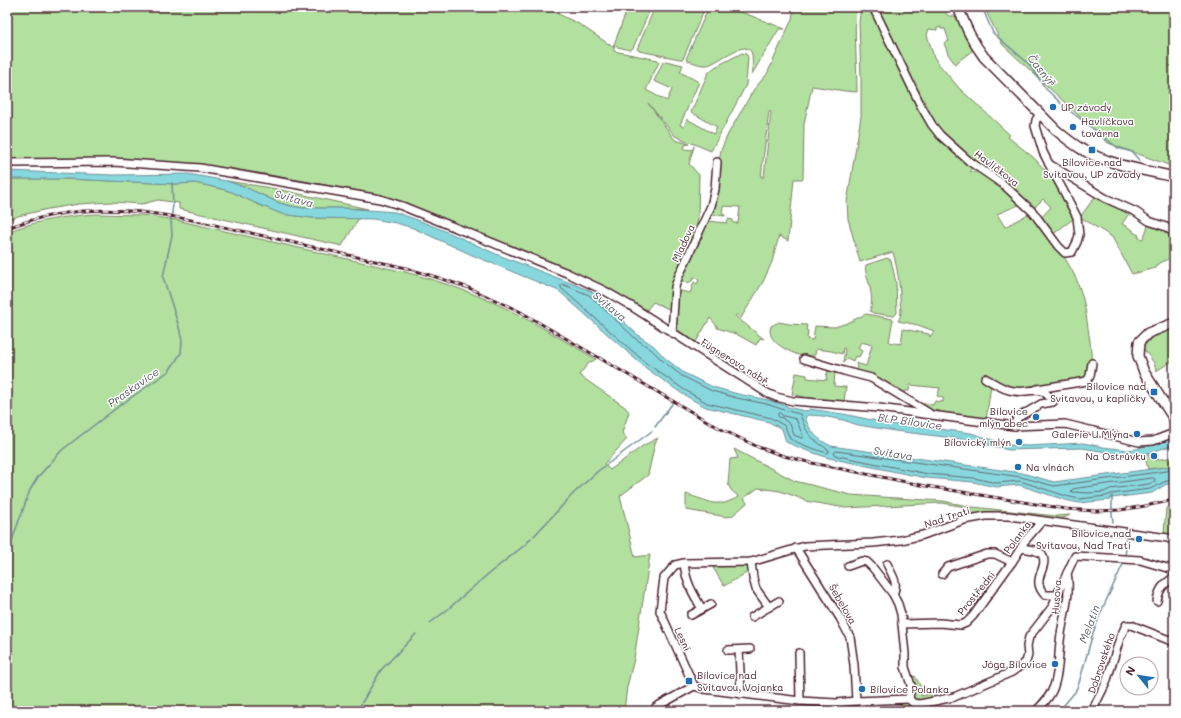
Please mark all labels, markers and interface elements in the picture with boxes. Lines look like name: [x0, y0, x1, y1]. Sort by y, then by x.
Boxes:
water label: Časnýř: [1024, 51, 1060, 90]
place label: UP závody: [1061, 100, 1112, 114]
marker: UP závody: [1048, 102, 1058, 112]
place label: Havlíčkova továrna: [1081, 114, 1134, 140]
marker: Havlíčkova továrna: [1068, 122, 1078, 132]
marker: Bílovice nad Svitavou, UP závody: [1087, 145, 1097, 155]
street label: Havlíčkova: [972, 146, 1022, 190]
place label: Bílovice nad Svitavou, UP závody: [1043, 155, 1141, 181]
water label: Svitava: [273, 186, 315, 210]
street label: Mladova: [668, 222, 698, 264]
water label: Svitava: [590, 287, 630, 325]
street label: Fügnerovo nábř.: [698, 335, 774, 389]
water label: Praskavice: [104, 364, 162, 410]
place label: Bílovice nad Svitavou, u kapličky: [1050, 379, 1146, 405]
marker: Bílovice nad Svitavou, u kapličky: [1149, 387, 1159, 397]
place label: Bílovice mlýn obec: [979, 404, 1028, 430]
water label: BLP Bílovice: [877, 409, 943, 433]
marker: Bílovice mlýn obec: [1031, 412, 1041, 422]
place label: Galerie U Mlýna: [1052, 427, 1129, 441]
marker: Galerie U Mlýna: [1132, 429, 1142, 439]
place label: Bílovický mlýn: [944, 435, 1011, 449]
marker: Bílovický mlýn: [1014, 437, 1024, 447]
water label: Svitava: [872, 442, 914, 464]
place label: Na Ostrůvku: [1085, 449, 1146, 463]
marker: Na Ostrůvku: [1149, 451, 1159, 461]
place label: Na vlnách: [1026, 460, 1074, 474]
marker: Na vlnách: [1013, 462, 1023, 472]
street label: Nad Tratí: [922, 503, 972, 531]
street label: Polanka: [1000, 518, 1034, 556]
place label: Bílovice nad Svitavou, Nad Tratí: [1036, 526, 1131, 552]
marker: Bílovice nad Svitavou, Nad Tratí: [1134, 534, 1144, 544]
street label: Prostřední: [954, 568, 998, 618]
street label: Husova: [1048, 579, 1064, 615]
street label: Šebelova: [826, 581, 860, 627]
water label: Melatín: [1075, 603, 1103, 645]
street label: Lesní: [671, 625, 695, 653]
street label: Dobrovského: [1084, 631, 1118, 695]
north arrow: [1119, 656, 1159, 696]
place label: Jóga Bílovice: [982, 657, 1047, 671]
marker: Jóga Bílovice: [1050, 659, 1060, 669]
text: N: [1121, 663, 1138, 678]
place label: Bílovice nad Svitavou, Vojanka: [697, 668, 784, 694]
marker: Bílovice nad Svitavou, Vojanka: [684, 676, 694, 686]
place label: Bílovice Polanka: [870, 682, 949, 696]
marker: Bílovice Polanka: [857, 684, 867, 694]

